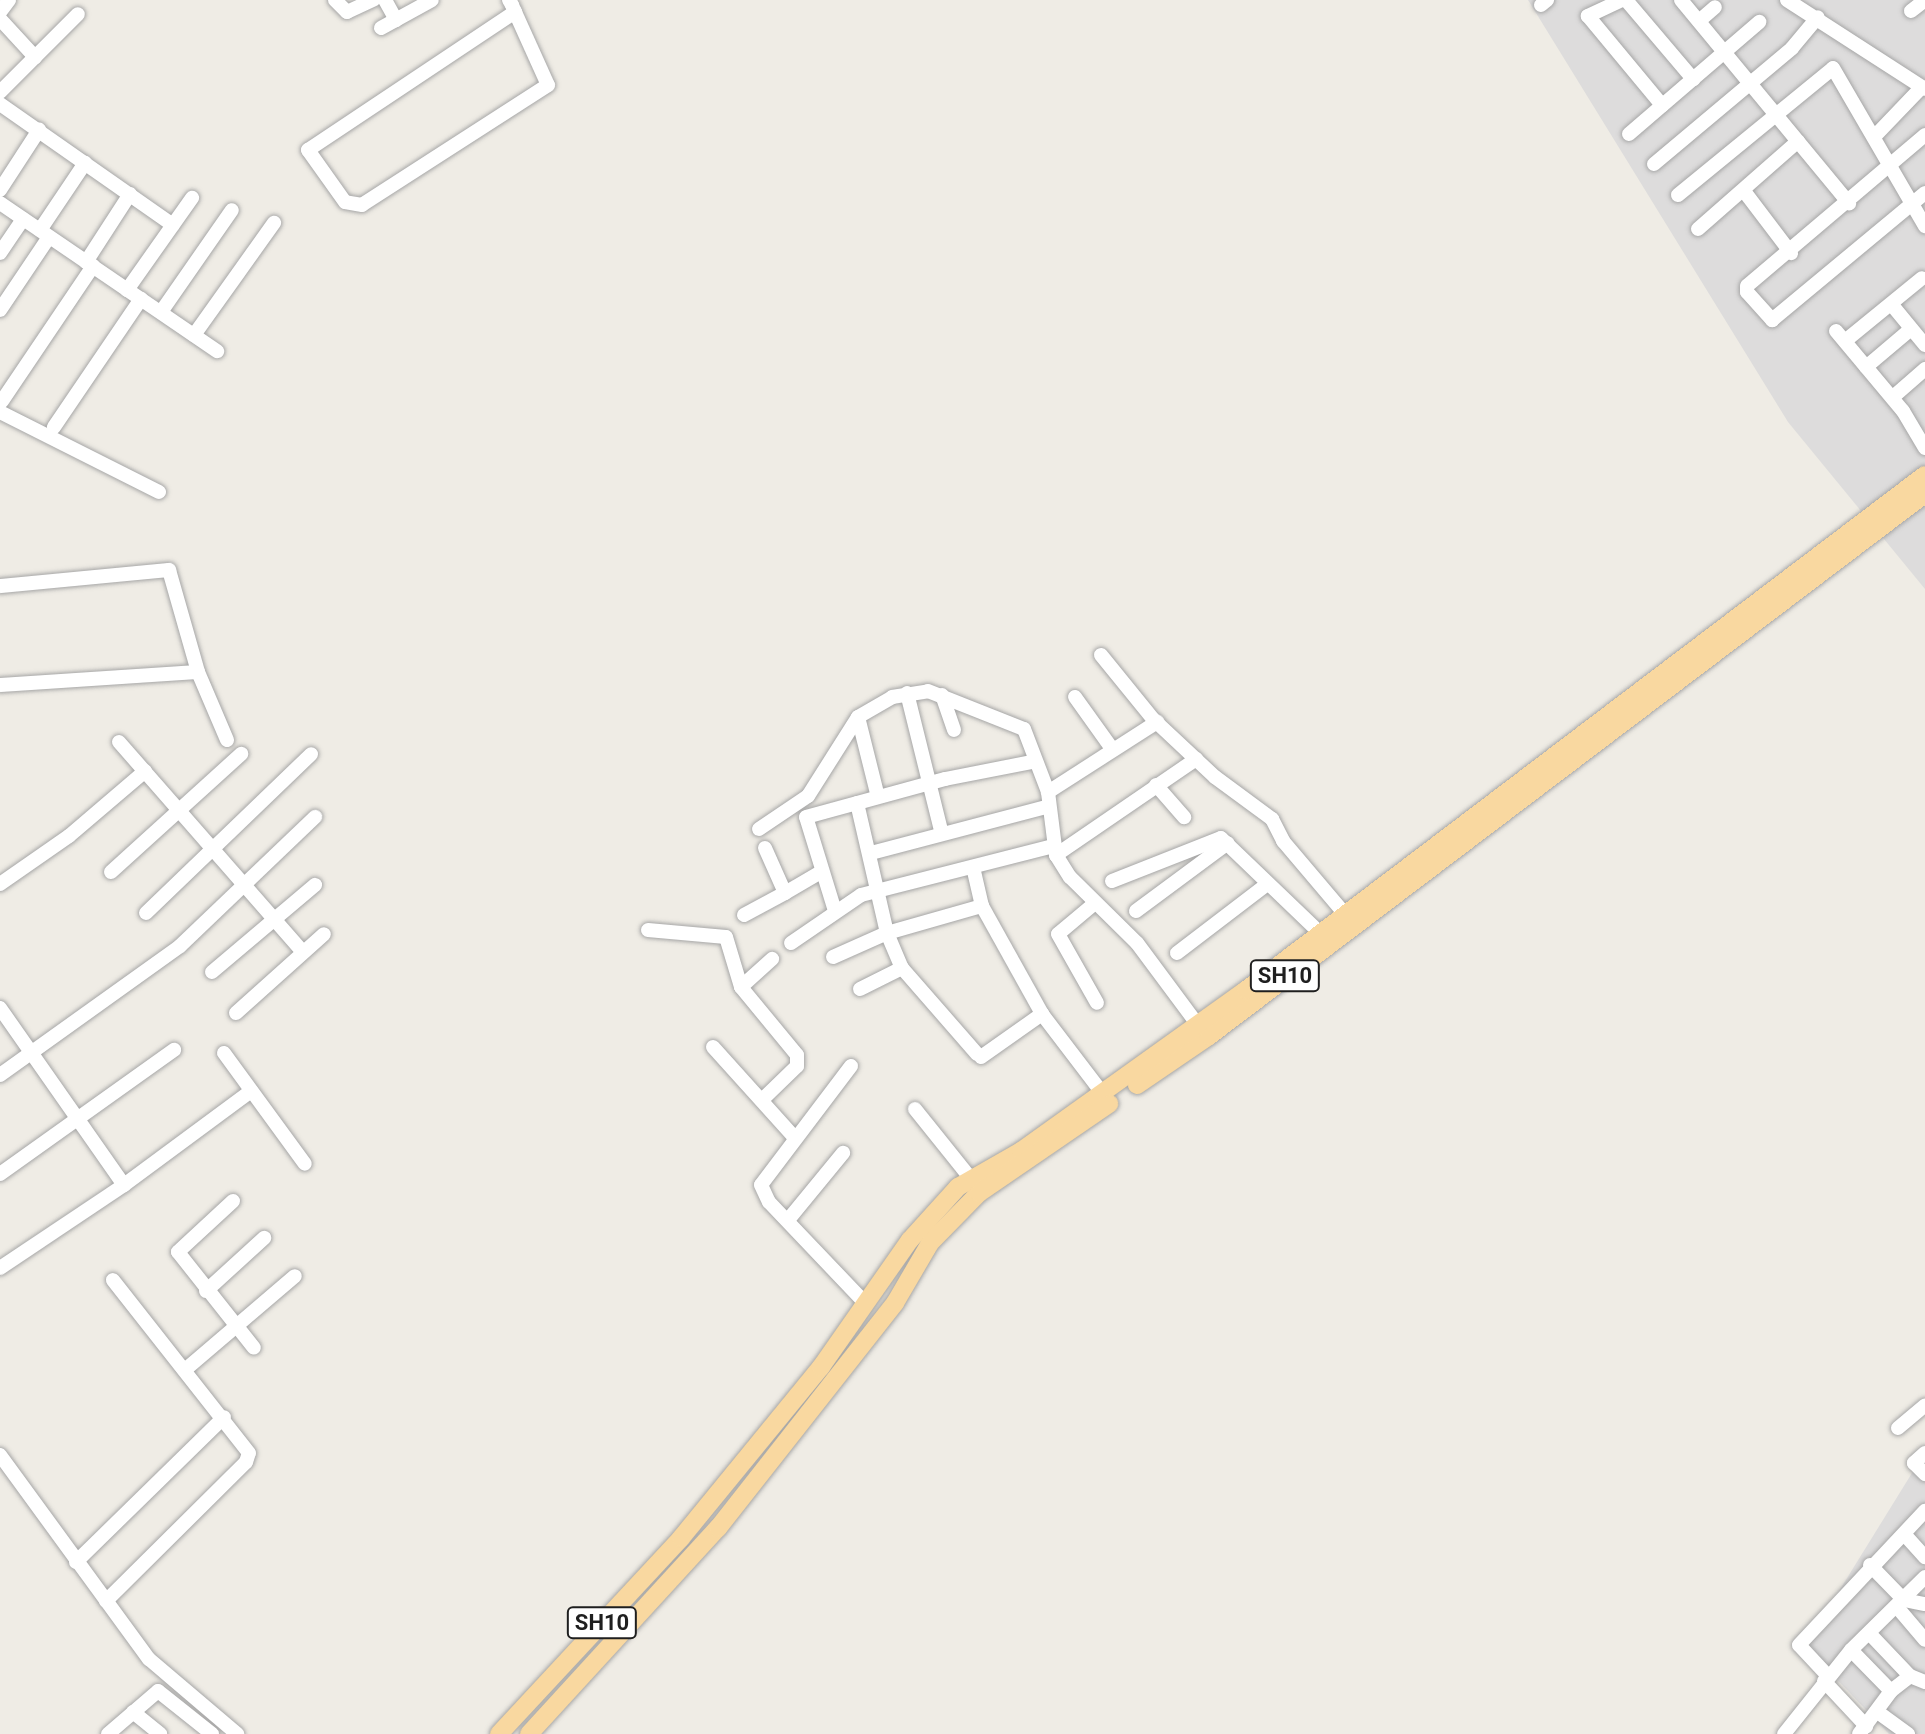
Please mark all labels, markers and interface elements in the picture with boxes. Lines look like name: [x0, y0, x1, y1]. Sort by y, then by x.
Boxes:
road number: SH10: [1249, 958, 1321, 994]
road number: SH10: [566, 1605, 638, 1641]

